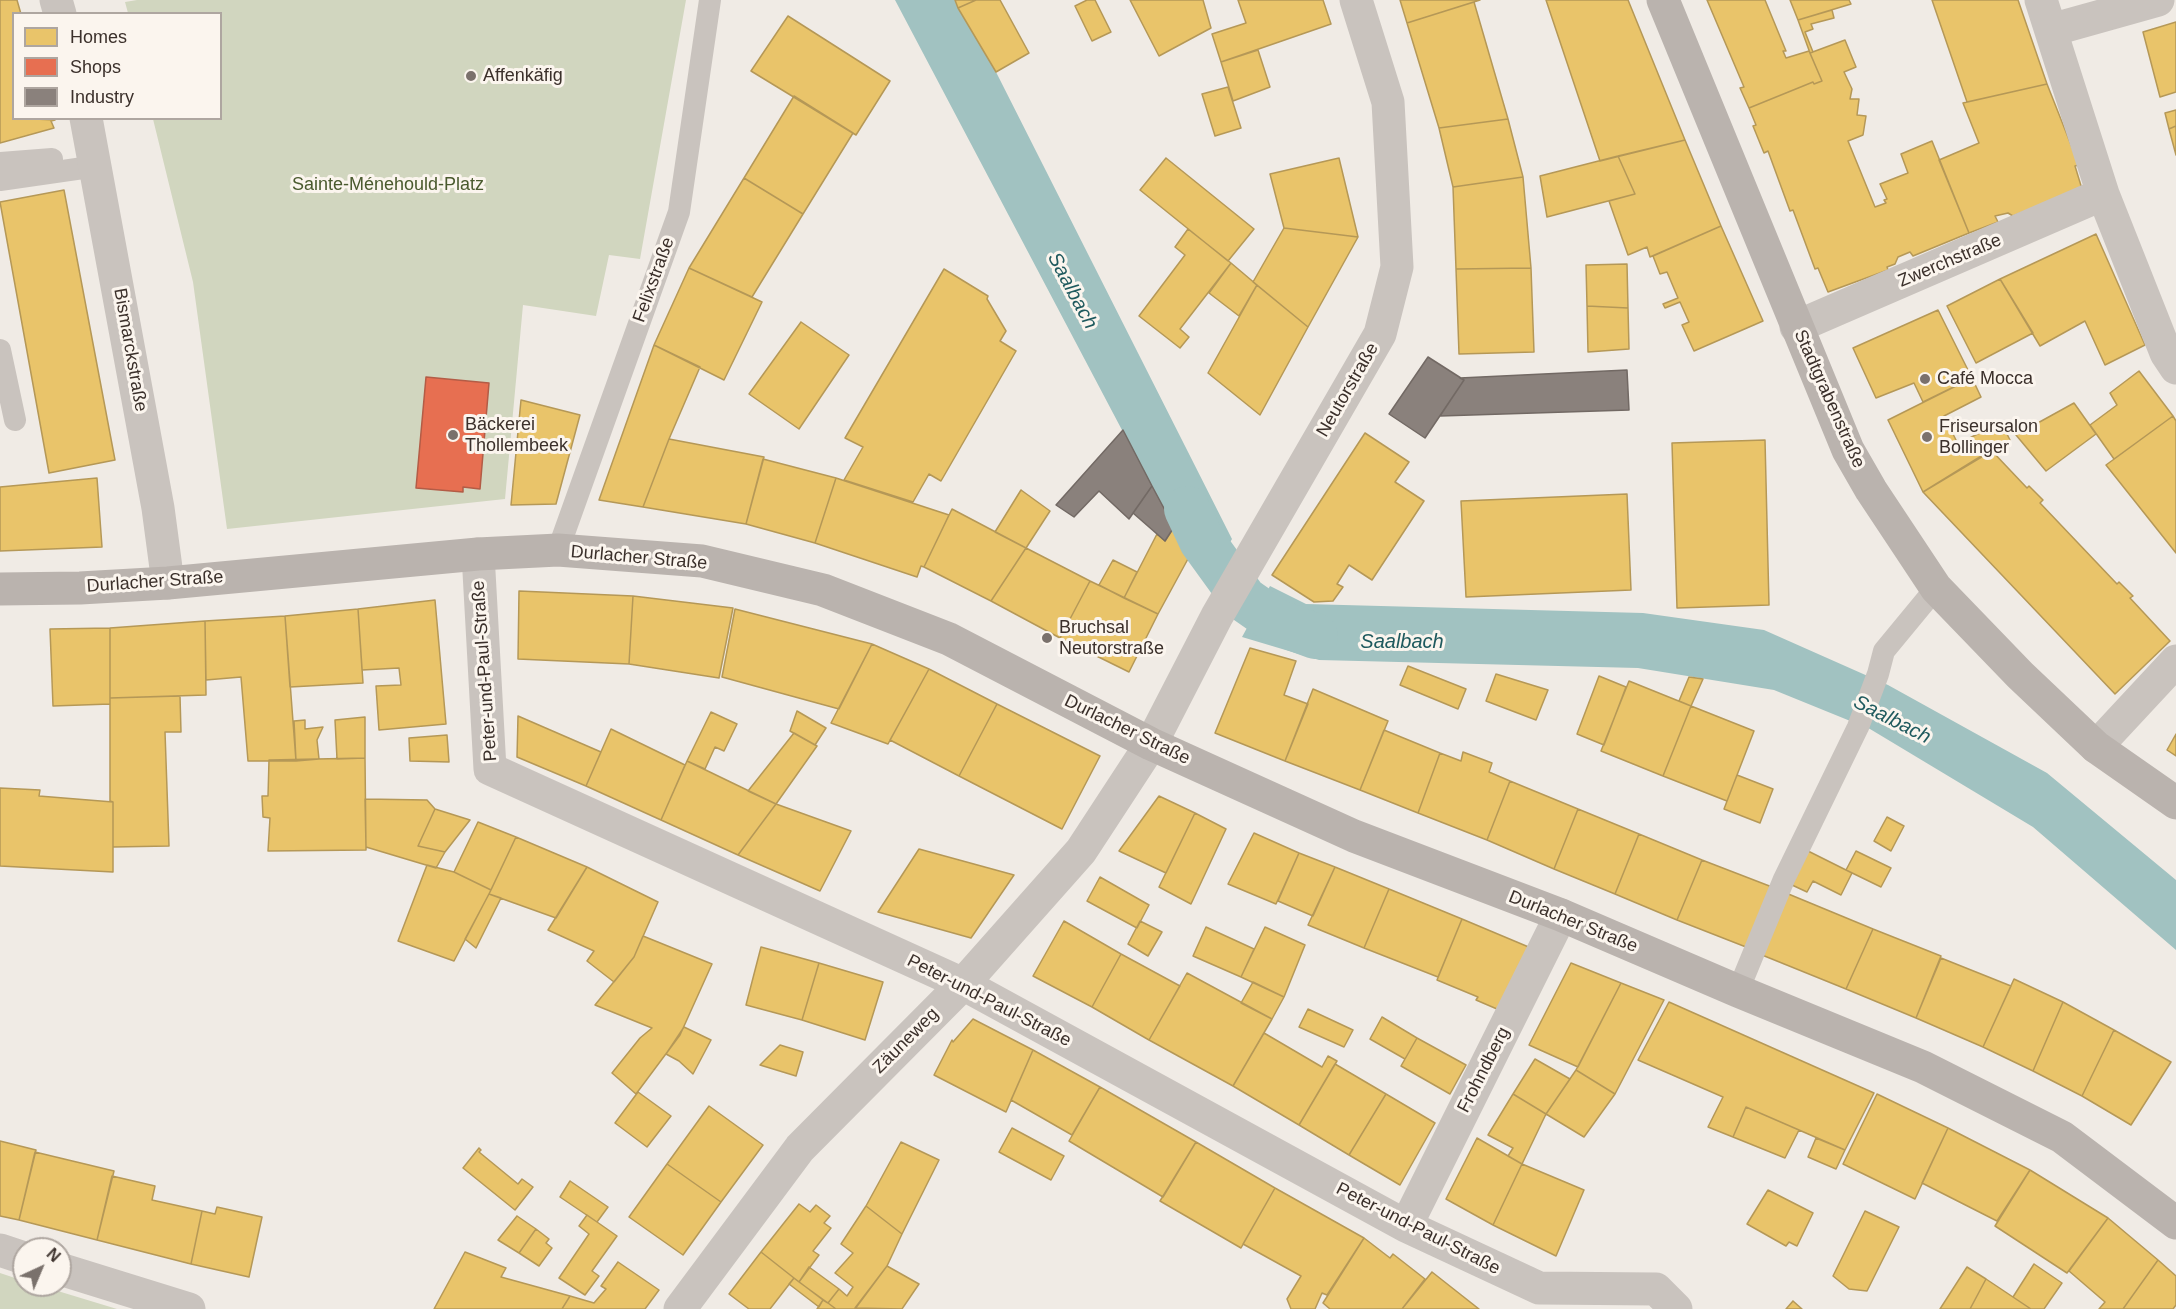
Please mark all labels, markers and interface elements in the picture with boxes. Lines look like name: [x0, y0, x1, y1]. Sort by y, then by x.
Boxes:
legend: [12, 12, 222, 120]
text: Homes: [70, 27, 127, 47]
text: Shops: [70, 57, 121, 77]
place label: Affenkäfig: [483, 65, 563, 87]
marker: Affenkäfig: [464, 69, 478, 83]
text: Industry: [70, 87, 134, 107]
park label: Sainte-Ménehould-Platz: [292, 174, 484, 196]
street label: Zwerchstraße: [1895, 230, 2005, 292]
street label: Felixstraße: [629, 234, 679, 326]
water label: Saalbach: [1042, 249, 1102, 333]
street label: Bismarckstraße: [109, 287, 151, 413]
street label: Stadtgrabenstraße: [1789, 327, 1869, 471]
street label: Neutorstraße: [1312, 339, 1384, 441]
place label: Café Mocca: [1937, 368, 2033, 390]
marker: Café Mocca: [1918, 372, 1932, 386]
place label: Bäckerei Thollembeek: [465, 414, 568, 456]
place label: Friseursalon Bollinger: [1939, 416, 2038, 458]
marker: Bäckerei Thollembeek: [446, 428, 460, 442]
marker: Friseursalon Bollinger: [1920, 430, 1934, 444]
street label: Durlacher Straße: [570, 541, 708, 575]
street label: Durlacher Straße: [86, 566, 224, 598]
street label: Peter-und-Paul-Straße: [468, 580, 502, 762]
place label: Bruchsal Neutorstraße: [1059, 617, 1164, 660]
water label: Saalbach: [1360, 630, 1444, 654]
marker: Bruchsal Neutorstraße: [1040, 631, 1054, 645]
street label: Durlacher Straße: [1061, 690, 1193, 770]
water label: Saalbach: [1849, 690, 1935, 750]
street label: Durlacher Straße: [1505, 886, 1641, 958]
street label: Peter-und-Paul-Straße: [903, 950, 1075, 1052]
street label: Zäuneweg: [869, 1004, 943, 1078]
street label: Frohndberg: [1453, 1024, 1515, 1116]
street label: Peter-und-Paul-Straße: [1332, 1178, 1504, 1280]
north arrow: [12, 1237, 72, 1297]
text: N: [43, 1245, 64, 1265]

